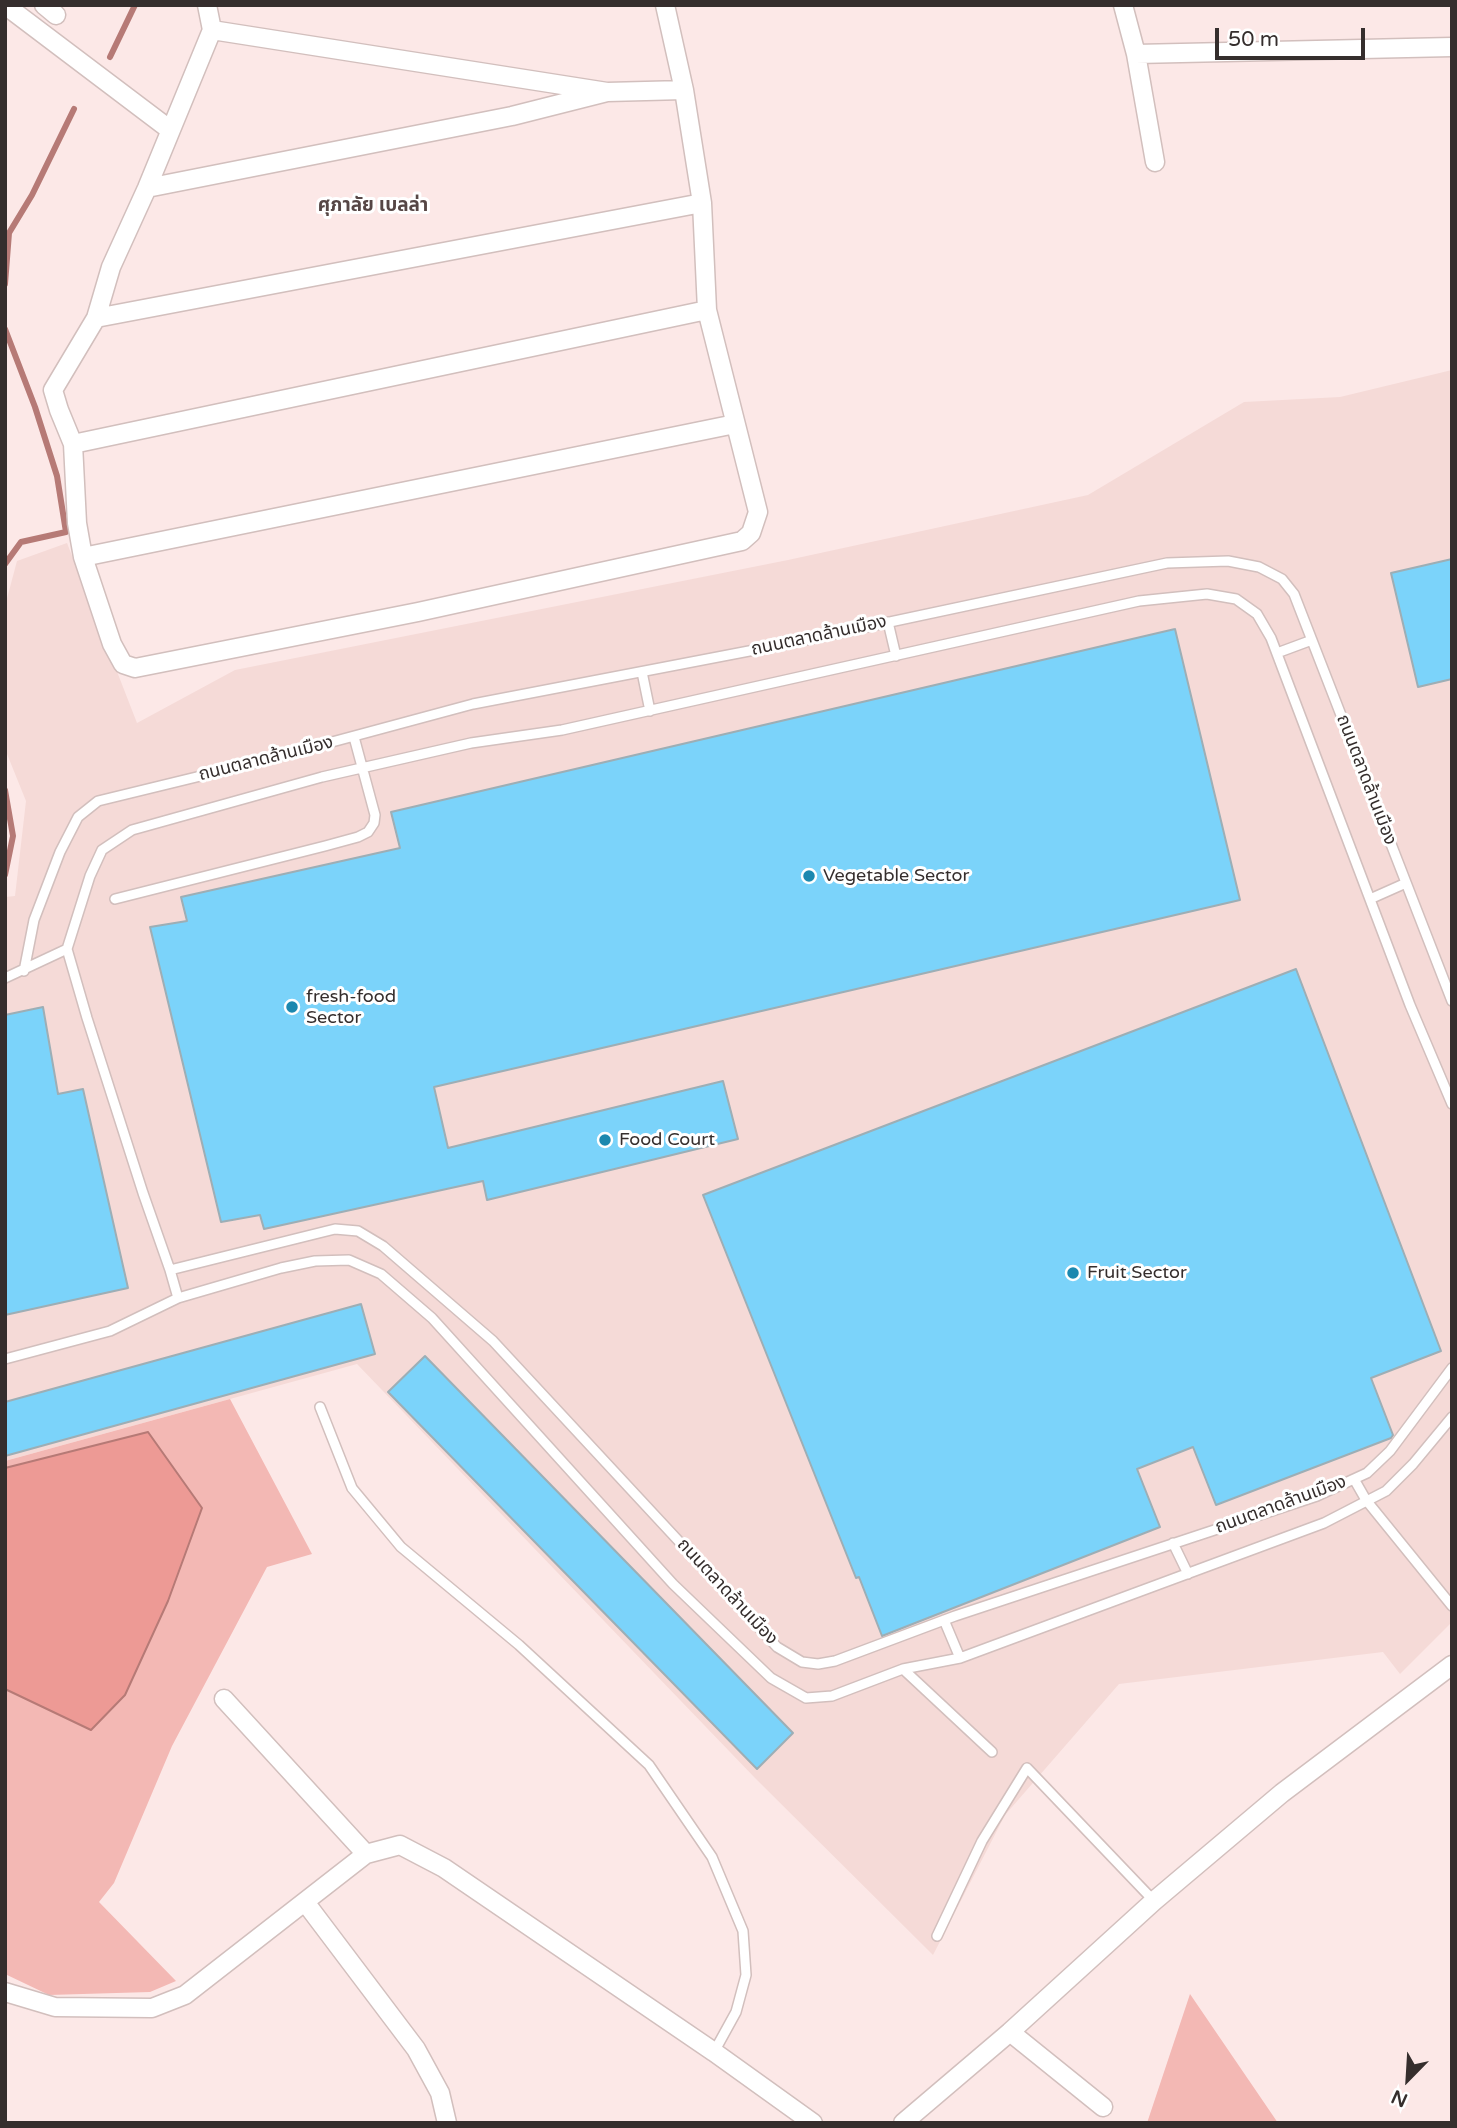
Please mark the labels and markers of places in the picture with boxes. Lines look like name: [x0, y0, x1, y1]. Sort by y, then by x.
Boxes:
place label: Vegetable Sector: [823, 865, 969, 887]
marker: Vegetable Sector: [801, 868, 817, 884]
place label: fresh-food Sector: [306, 986, 396, 1028]
marker: fresh-food Sector: [284, 999, 300, 1015]
place label: Food Court: [619, 1129, 715, 1151]
marker: Food Court: [597, 1132, 613, 1148]
place label: Fruit Sector: [1087, 1262, 1187, 1284]
marker: Fruit Sector: [1065, 1265, 1081, 1281]

